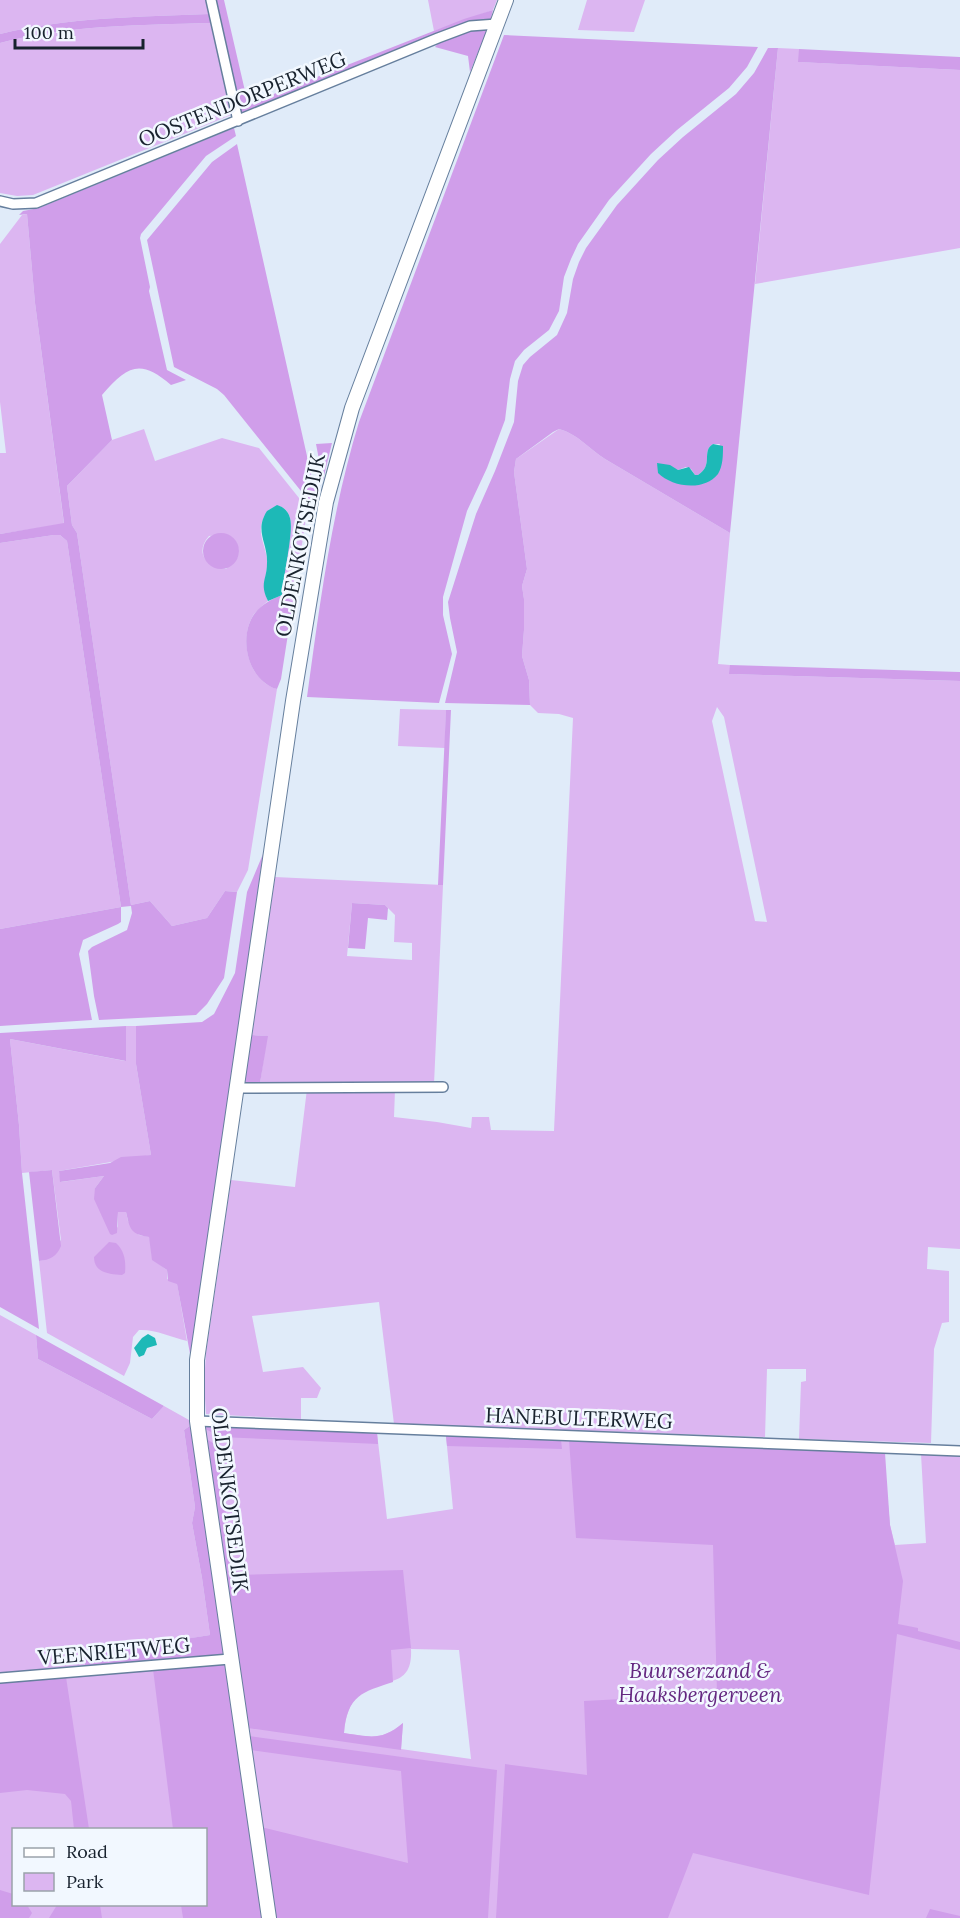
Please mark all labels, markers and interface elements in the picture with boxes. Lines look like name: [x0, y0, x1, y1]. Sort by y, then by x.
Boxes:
scale bar: [15, 12, 142, 50]
text: 100 m: [24, 21, 74, 44]
street label: OOSTENDORPERWEG: [134, 45, 350, 153]
street label: OLDENKOTSEDIJK: [269, 450, 331, 639]
street label: HANEBULTERWEG: [485, 1401, 673, 1435]
street label: OLDENKOTSEDIJK: [205, 1406, 255, 1595]
street label: VEENRIETWEG: [36, 1631, 191, 1671]
park label: Buurserzand & Haaksbergerveen: [618, 1657, 782, 1708]
legend: [12, 1828, 207, 1906]
text: Road: [66, 1840, 108, 1863]
text: Park: [66, 1870, 104, 1893]

